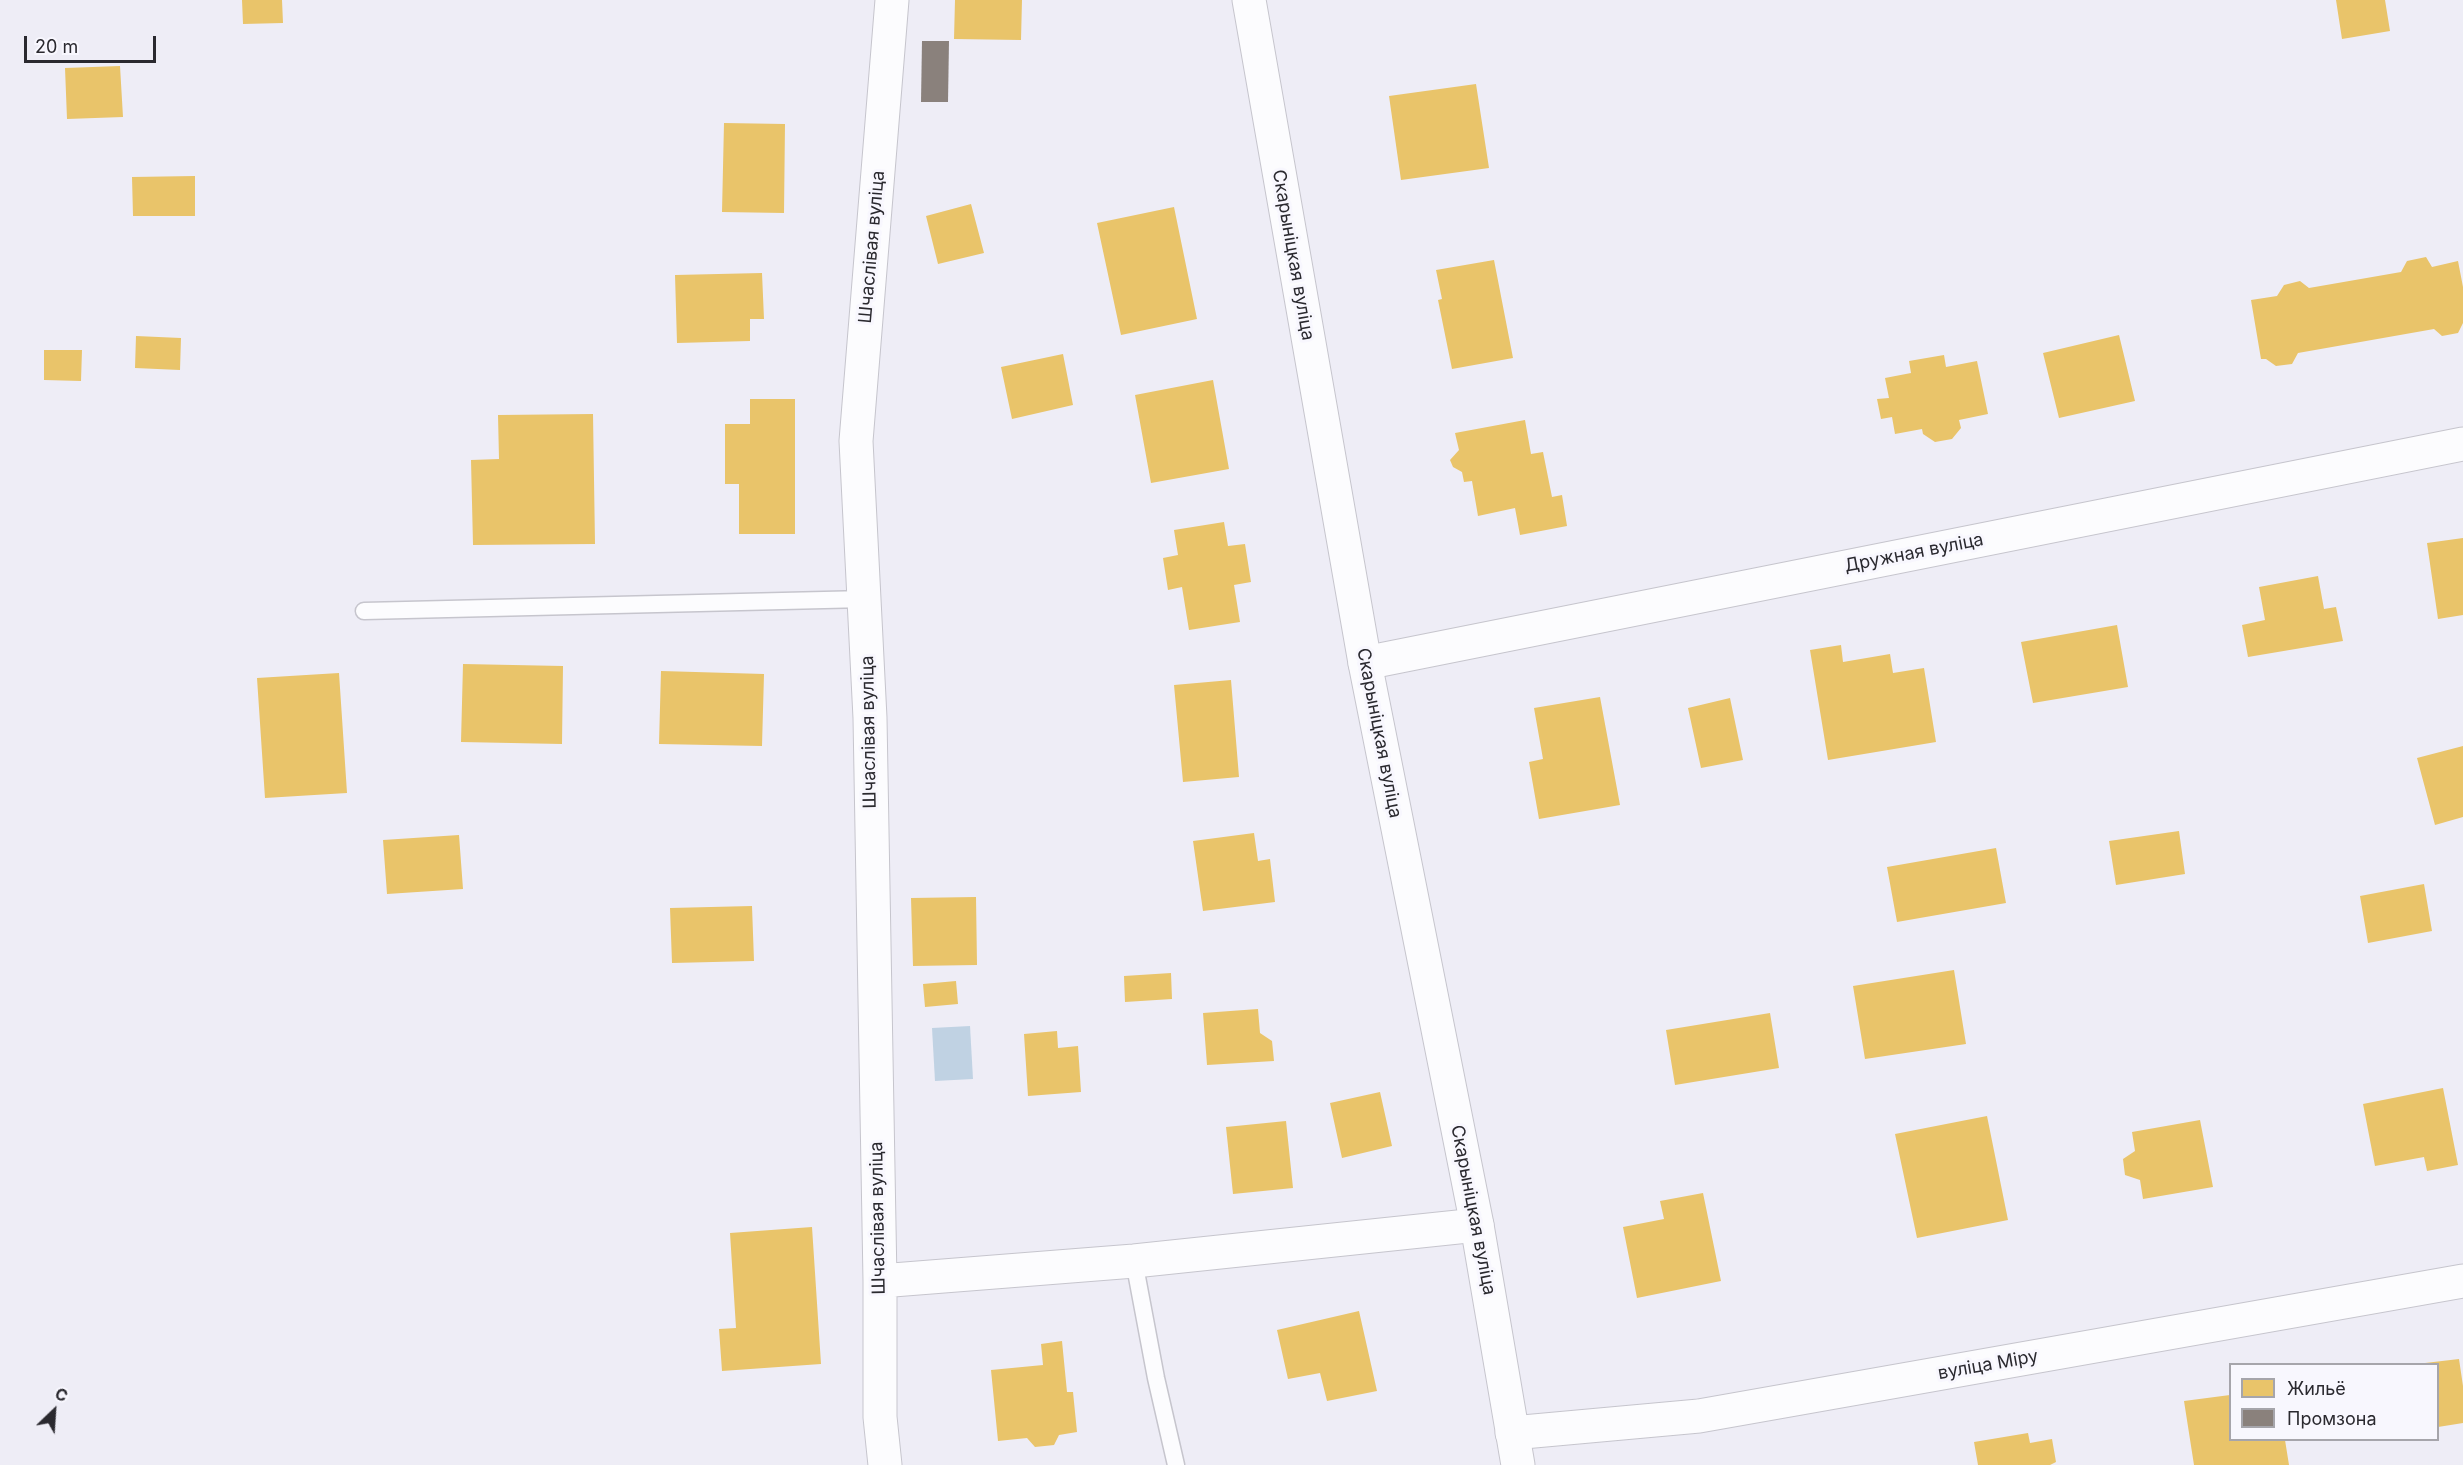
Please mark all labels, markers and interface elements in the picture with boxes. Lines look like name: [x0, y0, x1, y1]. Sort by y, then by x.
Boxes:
scale bar: [27, 24, 159, 62]
text: 20 m: [35, 36, 78, 57]
street label: Скарыніцкая вуліца: [1267, 168, 1319, 342]
street label: Шчаслівая вуліца: [855, 170, 889, 324]
street label: Дружная вуліца: [1843, 529, 1985, 577]
street label: Скарыніцкая вуліца: [1352, 646, 1406, 820]
street label: Шчаслівая вуліца: [857, 655, 881, 809]
street label: Скарыніцкая вуліца: [1446, 1123, 1500, 1297]
street label: Шчаслівая вуліца: [866, 1141, 890, 1295]
street label: вуліца Міру: [1936, 1346, 2040, 1384]
legend: [2229, 1363, 2439, 1441]
text: Жильё: [2287, 1378, 2346, 1399]
north arrow: [24, 1381, 84, 1441]
text: С: [52, 1383, 71, 1406]
text: Промзона: [2287, 1408, 2377, 1429]

